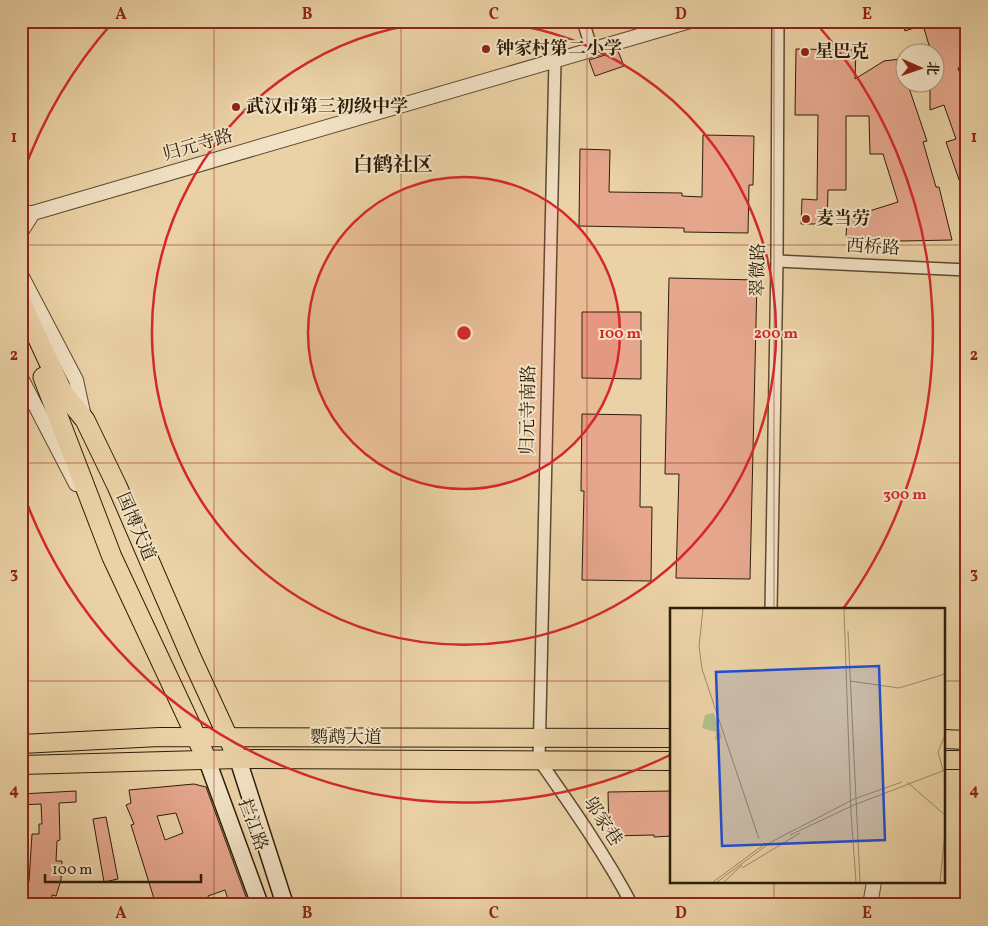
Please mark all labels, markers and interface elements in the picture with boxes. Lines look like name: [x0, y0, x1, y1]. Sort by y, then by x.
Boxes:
text: A: [115, 4, 127, 26]
text: B: [302, 4, 313, 26]
text: C: [489, 4, 499, 26]
text: D: [675, 4, 687, 26]
text: E: [862, 4, 872, 26]
place label: 钟家村第二小学: [496, 37, 622, 62]
place label: 星巴克: [815, 40, 869, 65]
north arrow: [896, 42, 946, 92]
marker: 钟家村第二小学: [480, 43, 492, 55]
marker: 星巴克: [799, 46, 811, 58]
text: 北: [922, 61, 941, 76]
place label: 武汉市第三初级中学: [246, 95, 408, 120]
marker: 武汉市第三初级中学: [230, 101, 242, 113]
street label: 归元寺路: [160, 124, 236, 168]
text: 1: [11, 127, 17, 149]
text: 1: [971, 127, 977, 149]
district label: 白鹤社区: [353, 152, 433, 180]
place label: 麦当劳: [816, 207, 870, 232]
marker: 麦当劳: [800, 213, 812, 225]
street label: 西桥路: [845, 234, 901, 262]
street label: 翠微路: [746, 243, 772, 297]
centre of rings: [455, 324, 473, 342]
text: 100 m: [599, 324, 642, 345]
text: 200 m: [754, 324, 798, 345]
text: 2: [10, 345, 18, 367]
text: 2: [970, 345, 978, 367]
street label: 归元寺南路: [516, 365, 542, 455]
text: 300 m: [883, 485, 927, 506]
street label: 国博大道: [109, 489, 161, 565]
text: 3: [10, 563, 18, 585]
text: 3: [970, 563, 978, 585]
inset map: [670, 608, 946, 884]
street label: 鹦鹉大道: [310, 726, 382, 751]
text: 4: [9, 780, 19, 802]
text: 4: [969, 780, 979, 802]
street label: 邬家巷: [577, 793, 627, 851]
street label: 拦江路: [231, 795, 273, 855]
scale bar: [45, 851, 201, 883]
text: 100 m: [52, 860, 92, 881]
text: A: [115, 903, 127, 925]
text: B: [302, 903, 313, 925]
text: C: [489, 903, 499, 925]
text: D: [675, 903, 687, 925]
text: E: [862, 903, 872, 925]

